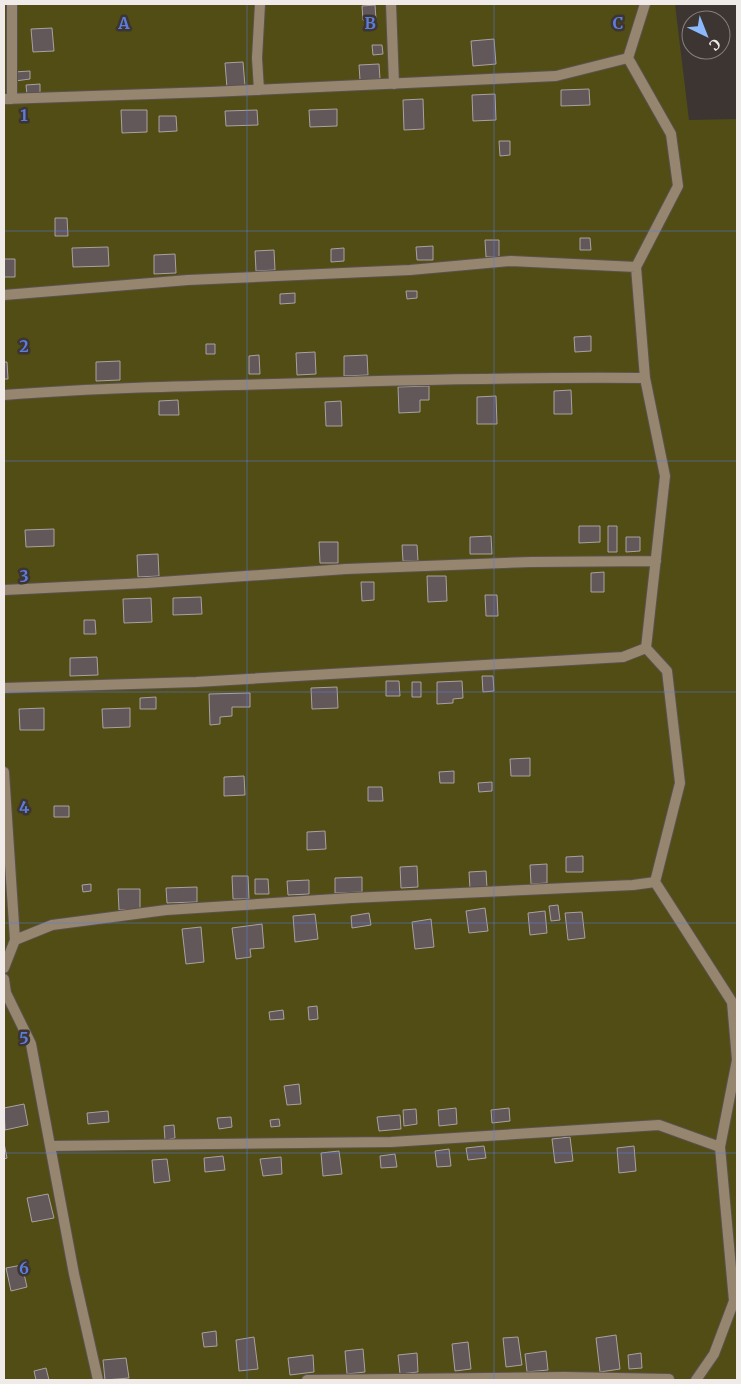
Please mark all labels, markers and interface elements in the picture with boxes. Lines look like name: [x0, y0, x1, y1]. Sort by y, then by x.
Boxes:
north arrow: [681, 10, 731, 60]
text: A: [117, 13, 130, 33]
text: B: [364, 13, 376, 33]
text: C: [613, 13, 623, 33]
text: С: [705, 35, 724, 54]
text: 1: [20, 105, 28, 125]
text: 2: [19, 336, 29, 356]
text: 3: [19, 566, 29, 586]
text: 4: [19, 797, 29, 817]
text: 5: [19, 1028, 29, 1048]
text: 6: [19, 1258, 29, 1278]

